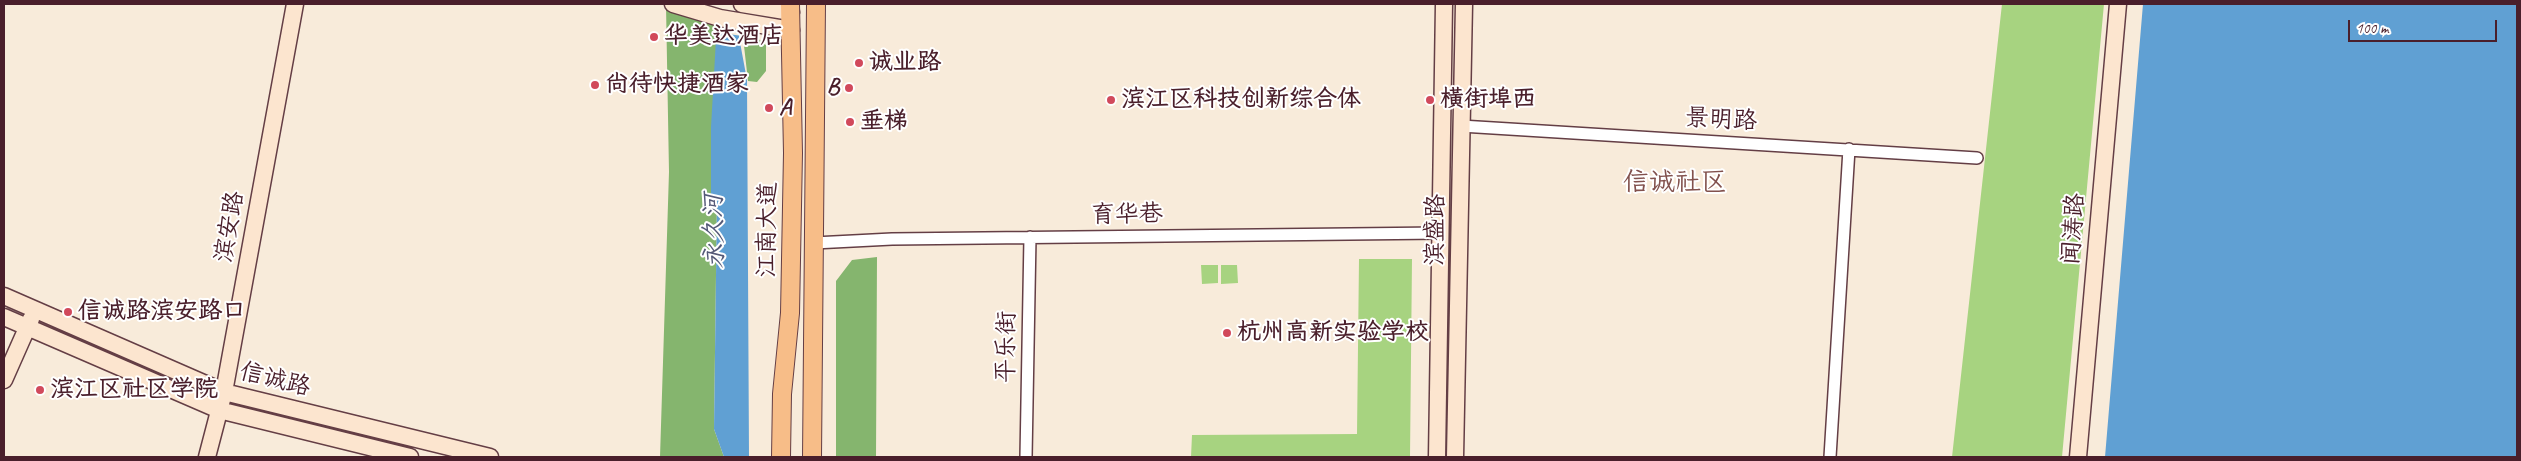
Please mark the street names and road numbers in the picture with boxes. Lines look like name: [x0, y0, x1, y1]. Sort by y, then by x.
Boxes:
street label: 景明路: [1684, 104, 1758, 136]
street label: 江南大道: [753, 182, 783, 278]
street label: 滨安路: [210, 189, 250, 265]
street label: 闻涛路: [2057, 192, 2091, 266]
street label: 滨盛路: [1421, 194, 1451, 266]
street label: 育华巷: [1091, 200, 1163, 230]
street label: 平乐街: [992, 311, 1022, 383]
street label: 信诚路: [237, 357, 313, 403]

